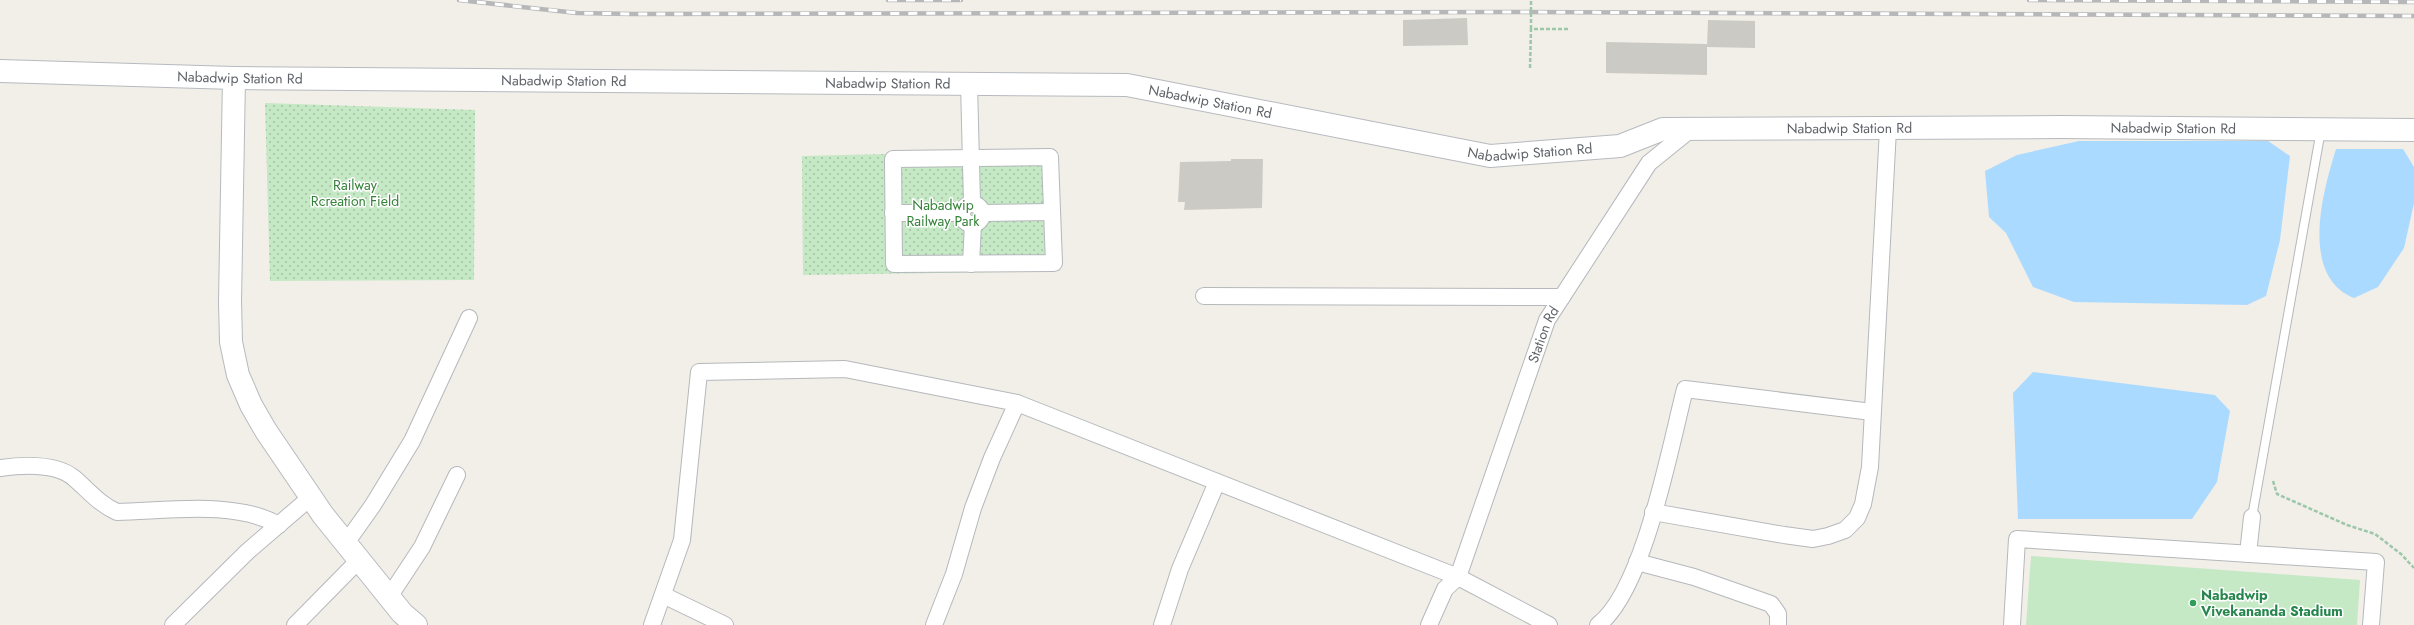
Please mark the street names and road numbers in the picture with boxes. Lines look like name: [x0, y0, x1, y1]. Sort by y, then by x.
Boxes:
street label: Nabadwip Station Rd: [177, 66, 303, 89]
street label: Nabadwip Station Rd: [501, 70, 627, 91]
street label: Nabadwip Station Rd: [825, 73, 951, 94]
street label: Nabadwip Station Rd: [1147, 79, 1274, 123]
street label: Nabadwip Station Rd: [2111, 117, 2236, 138]
street label: Nabadwip Station Rd: [1787, 118, 1912, 138]
street label: Nabadwip Station Rd: [1466, 138, 1593, 166]
street label: Station Rd: [1523, 302, 1564, 366]

